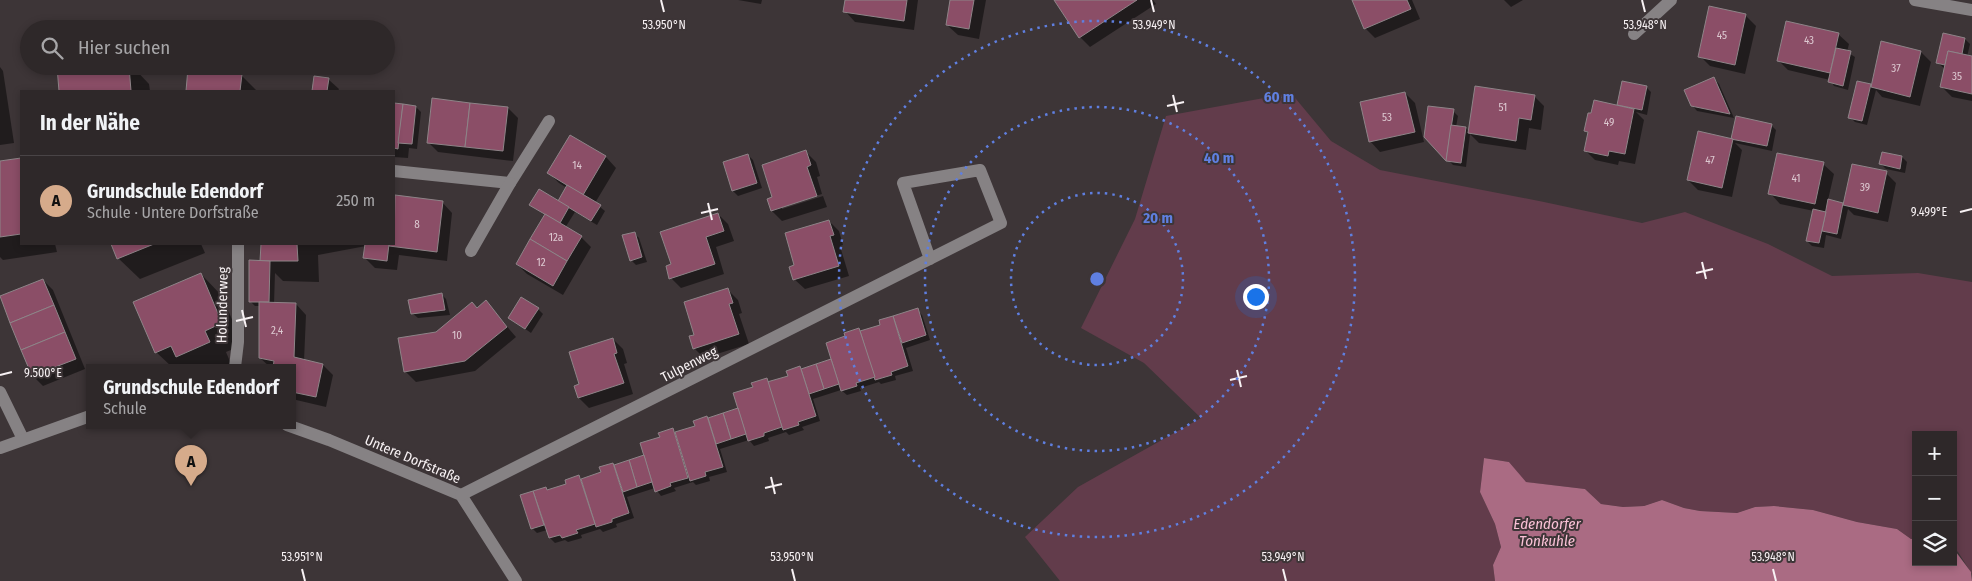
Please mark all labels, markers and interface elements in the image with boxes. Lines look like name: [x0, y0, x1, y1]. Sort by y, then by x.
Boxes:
text: 53.950°N: [642, 18, 686, 32]
text: 53.949°N: [1132, 18, 1176, 32]
text: 53.948°N: [1623, 18, 1667, 32]
search box: [20, 20, 395, 75]
house number: 45: [1717, 29, 1727, 42]
icon: search: [38, 34, 66, 62]
house number: 43: [1804, 34, 1814, 47]
text: Hier suchen: [78, 36, 170, 59]
house number: 37: [1891, 62, 1901, 75]
house number: 35: [1952, 70, 1962, 83]
text: 60 m: [1264, 88, 1294, 106]
house number: 51: [1499, 101, 1507, 114]
text: In der Nähe: [40, 110, 140, 136]
house number: 53: [1382, 111, 1392, 124]
house number: 49: [1604, 116, 1614, 129]
text: 40 m: [1204, 149, 1234, 167]
house number: 47: [1705, 154, 1715, 167]
house number: 14: [572, 159, 582, 172]
house number: 41: [1791, 172, 1801, 185]
text: Grundschule Edendorf: [87, 180, 263, 203]
house number: 39: [1860, 181, 1870, 194]
text: A: [52, 191, 60, 210]
text: 250 m: [336, 191, 375, 210]
text: Schule · Untere Dorfstraße: [87, 203, 259, 222]
text: 9.499°E: [1911, 205, 1948, 219]
text: 20 m: [1142, 209, 1173, 227]
house number: 8: [414, 218, 420, 231]
house number: 12a: [549, 231, 563, 244]
house number: 12: [536, 256, 546, 269]
street label: Holunderweg: [213, 266, 232, 343]
centre of rings: [1088, 270, 1106, 288]
your location: [1243, 284, 1269, 310]
house number: 2,4: [271, 324, 284, 337]
house number: 10: [452, 329, 462, 342]
street label: Tulpenweg: [658, 343, 721, 386]
popup: [86, 364, 296, 429]
text: 9.500°E: [24, 366, 62, 380]
text: Grundschule Edendorf: [103, 376, 279, 399]
text: Schule: [103, 399, 147, 418]
map controls: [1912, 431, 1957, 566]
button: +: [1912, 431, 1957, 476]
street label: Untere Dorfstraße: [362, 432, 463, 487]
pin: A: [175, 445, 207, 486]
button: −: [1912, 476, 1957, 521]
water label: Edendorfer Tonkuhle: [1513, 515, 1581, 550]
button: layers: [1912, 521, 1957, 566]
text: 53.951°N: [281, 550, 323, 564]
text: 53.950°N: [770, 550, 814, 564]
text: 53.949°N: [1261, 550, 1305, 564]
text: 53.948°N: [1751, 550, 1795, 564]

